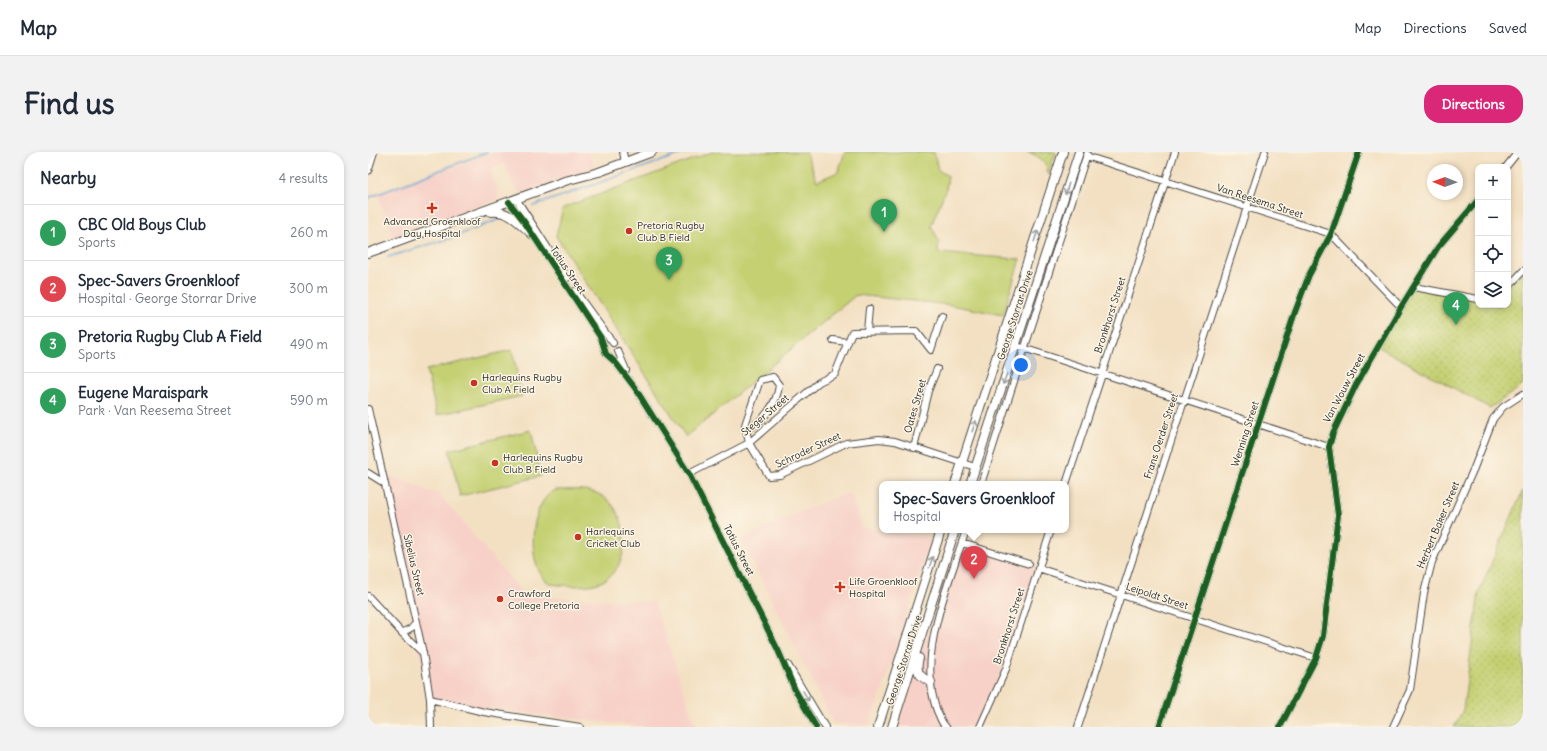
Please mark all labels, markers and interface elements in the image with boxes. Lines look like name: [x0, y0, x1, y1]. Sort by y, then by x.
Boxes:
text: Map: [20, 16, 57, 40]
text: Map: [1354, 19, 1381, 37]
text: Directions: [1403, 19, 1467, 37]
text: Saved: [1489, 19, 1527, 37]
button: Directions: [1424, 85, 1523, 123]
text: Find us: [24, 86, 115, 122]
north arrow: [1427, 164, 1463, 200]
map controls: [1475, 164, 1511, 308]
button: +: [1475, 164, 1511, 200]
text: Nearby: [40, 167, 96, 189]
text: 4 results: [279, 170, 328, 187]
street label: Van Reesema Street: [1215, 181, 1305, 221]
one-way arrow: [1063, 182, 1070, 195]
pin: 1: [871, 199, 897, 232]
button: −: [1475, 200, 1511, 236]
marker: Advanced Groenkloof Day Hospital: [426, 202, 438, 214]
text: CBC Old Boys Club: [78, 215, 206, 234]
place label: Advanced Groenkloof Day Hospital: [384, 215, 481, 240]
place label: Pretoria Rugby Club B Field: [637, 219, 704, 244]
text: 1: [50, 224, 56, 241]
text: 260 m: [290, 224, 328, 241]
marker: Pretoria Rugby Club B Field: [624, 226, 634, 236]
one-way arrow: [1033, 229, 1040, 242]
text: Sports: [78, 234, 116, 251]
button: locate: [1475, 236, 1511, 272]
street label: Totius Street: [547, 243, 589, 297]
pin: 3: [656, 247, 682, 280]
street label: George Storrar Drive: [994, 268, 1036, 362]
text: Spec-Savers Groenkloof: [78, 271, 240, 290]
button: layers: [1475, 272, 1511, 308]
street label: Bronkhorst Street: [1092, 275, 1129, 355]
text: 2: [49, 280, 57, 297]
text: 300 m: [289, 280, 328, 297]
text: Hospital · George Storrar Drive: [78, 290, 257, 307]
pin: 4: [1443, 292, 1469, 325]
text: Pretoria Rugby Club A Field: [78, 327, 262, 346]
text: 3: [49, 336, 57, 353]
text: 490 m: [290, 336, 328, 353]
text: Sports: [78, 346, 116, 363]
street label: Van Wouw Street: [1320, 350, 1368, 425]
your location: [1011, 355, 1031, 375]
place label: Harlequins Rugby Club A Field: [482, 371, 562, 396]
one-way arrow: [1000, 373, 1008, 385]
street label: Oates Street: [901, 377, 929, 435]
marker: Harlequins Rugby Club A Field: [469, 378, 479, 388]
text: Eugene Maraispark: [78, 383, 208, 402]
street label: Steger Street: [739, 391, 792, 439]
street label: Frans Oerder Street: [1141, 391, 1181, 480]
text: 4: [49, 392, 57, 409]
text: 590 m: [290, 392, 328, 409]
street label: Wenning Street: [1228, 399, 1262, 469]
text: Park · Van Reesema Street: [78, 402, 231, 419]
one-way arrow: [971, 419, 978, 432]
street label: Schroder Street: [773, 429, 843, 471]
place label: Harlequins Rugby Club B Field: [503, 451, 583, 476]
marker: Harlequins Rugby Club B Field: [490, 458, 500, 468]
street label: Herbert Baker Street: [1414, 479, 1462, 570]
popup: [879, 481, 1069, 533]
text: Spec-Savers Groenkloof: [893, 489, 1055, 508]
text: Hospital: [893, 508, 941, 525]
street label: Totius Street: [721, 522, 758, 578]
place label: Harlequins Cricket Club: [586, 525, 641, 550]
marker: Harlequins Cricket Club: [573, 532, 583, 542]
street label: Sibelius Street: [401, 533, 428, 598]
pin: 2: [961, 546, 987, 579]
one-way arrow: [928, 555, 935, 568]
place label: Life Groenkloof Hospital: [849, 575, 918, 600]
street label: Leipoldt Street: [1124, 580, 1190, 612]
marker: Life Groenkloof Hospital: [834, 581, 846, 593]
street label: Bronkhorst Street: [991, 586, 1028, 666]
place label: Crawford College Pretoria: [508, 587, 580, 612]
marker: Crawford College Pretoria: [495, 594, 505, 604]
street label: George Storrar Drive: [883, 613, 925, 707]
one-way arrow: [802, 690, 810, 702]

